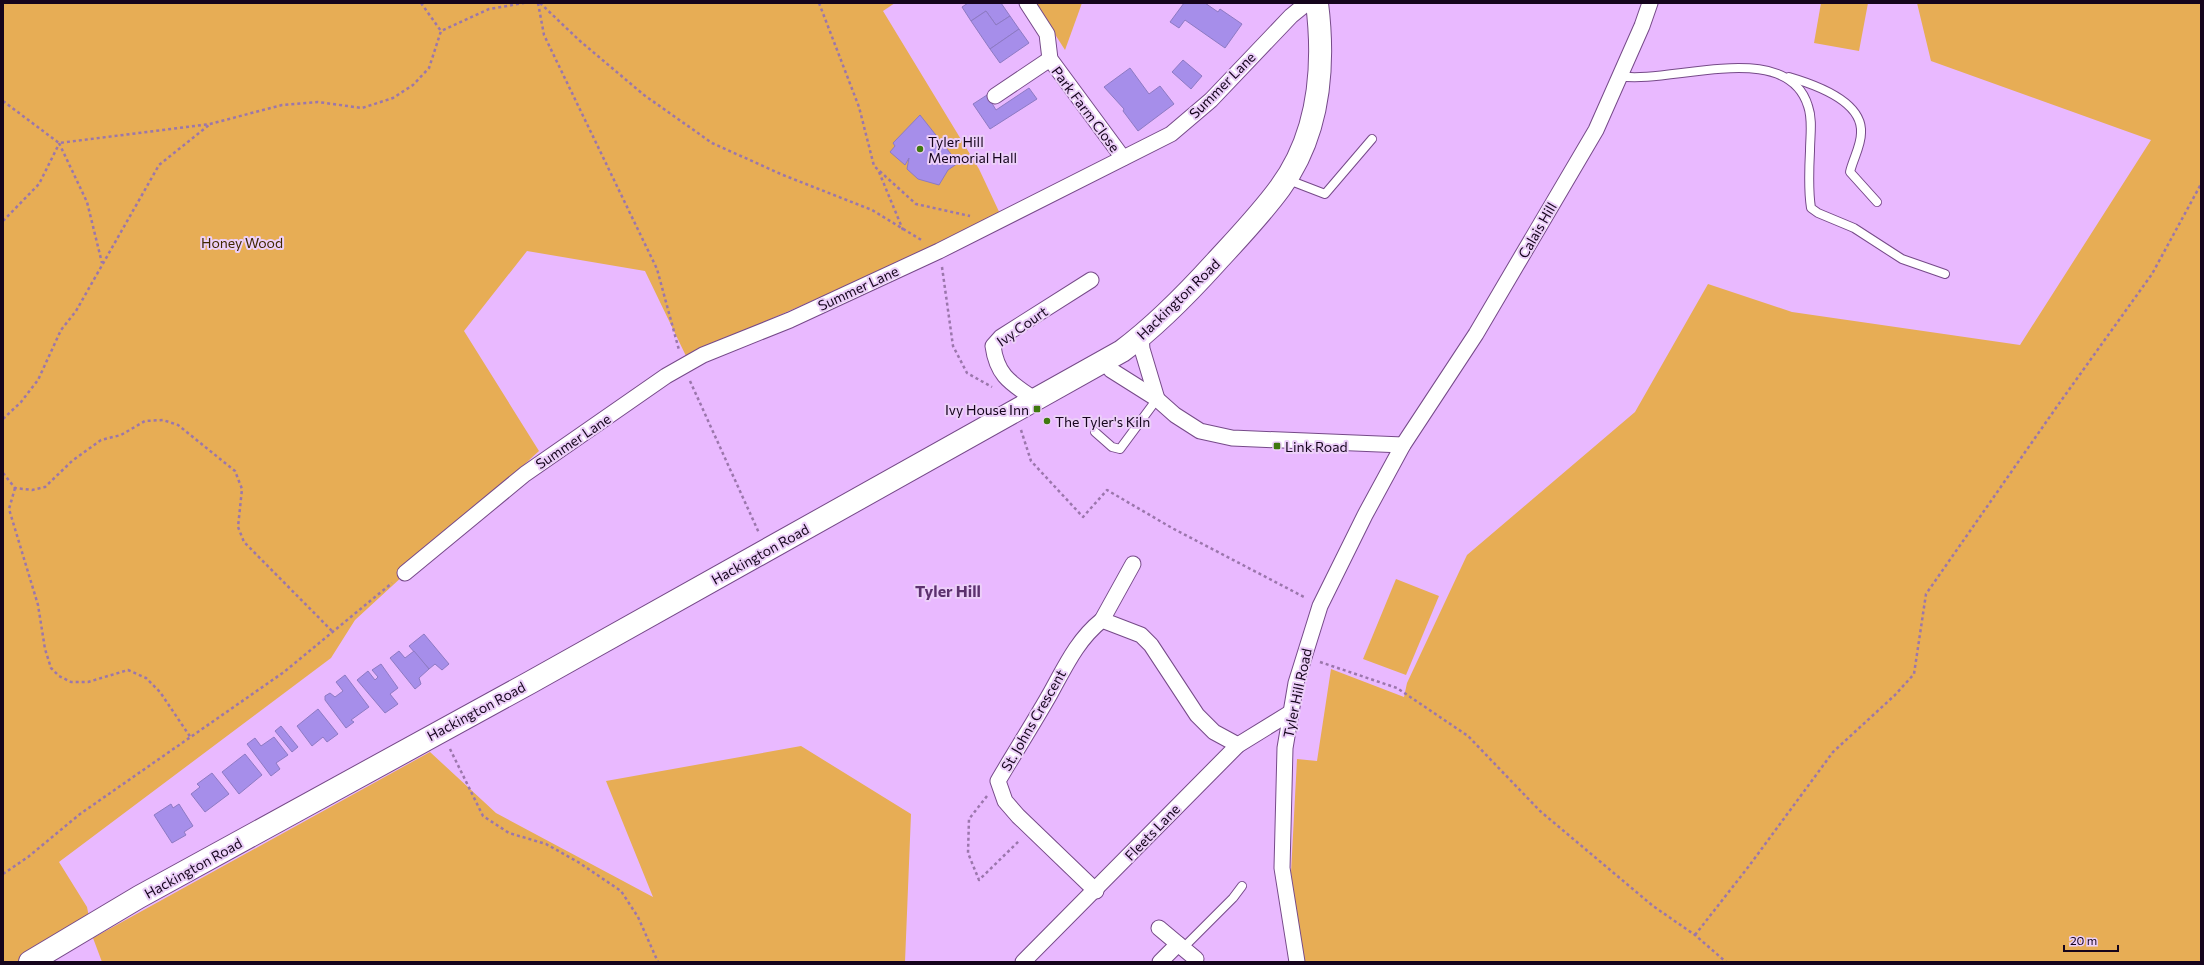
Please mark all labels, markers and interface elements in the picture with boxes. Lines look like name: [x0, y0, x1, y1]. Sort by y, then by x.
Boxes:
street label: Summer Lane: [1185, 48, 1259, 122]
street label: Park Farm Close: [1048, 63, 1124, 155]
place label: Tyler Hill Memorial Hall: [928, 133, 1017, 166]
marker: Tyler Hill Memorial Hall: [915, 144, 925, 154]
street label: Calais Hill: [1514, 199, 1560, 261]
park label: Honey Wood: [201, 234, 283, 251]
street label: Hackington Road: [1133, 255, 1223, 343]
street label: Summer Lane: [815, 262, 901, 314]
street label: Ivy Court: [993, 302, 1051, 350]
place label: Ivy House Inn: [945, 401, 1029, 418]
marker: Ivy House Inn: [1032, 404, 1042, 414]
street label: Summer Lane: [532, 410, 614, 472]
place label: The Tyler's Kiln: [1055, 413, 1150, 430]
marker: The Tyler's Kiln: [1042, 416, 1052, 426]
place label: Link Road: [1285, 438, 1348, 455]
marker: Link Road: [1272, 441, 1282, 451]
street label: Hackington Road: [708, 520, 812, 588]
district label: Tyler Hill: [915, 581, 981, 600]
street label: Tyler Hill Road: [1279, 647, 1315, 739]
street label: St. Johns Crescent: [997, 666, 1069, 774]
street label: Hackington Road: [424, 678, 528, 744]
street label: Fleets Lane: [1121, 800, 1183, 864]
street label: Hackington Road: [141, 834, 245, 902]
scale bar: [2064, 927, 2118, 953]
text: 20 m: [2070, 933, 2097, 947]

